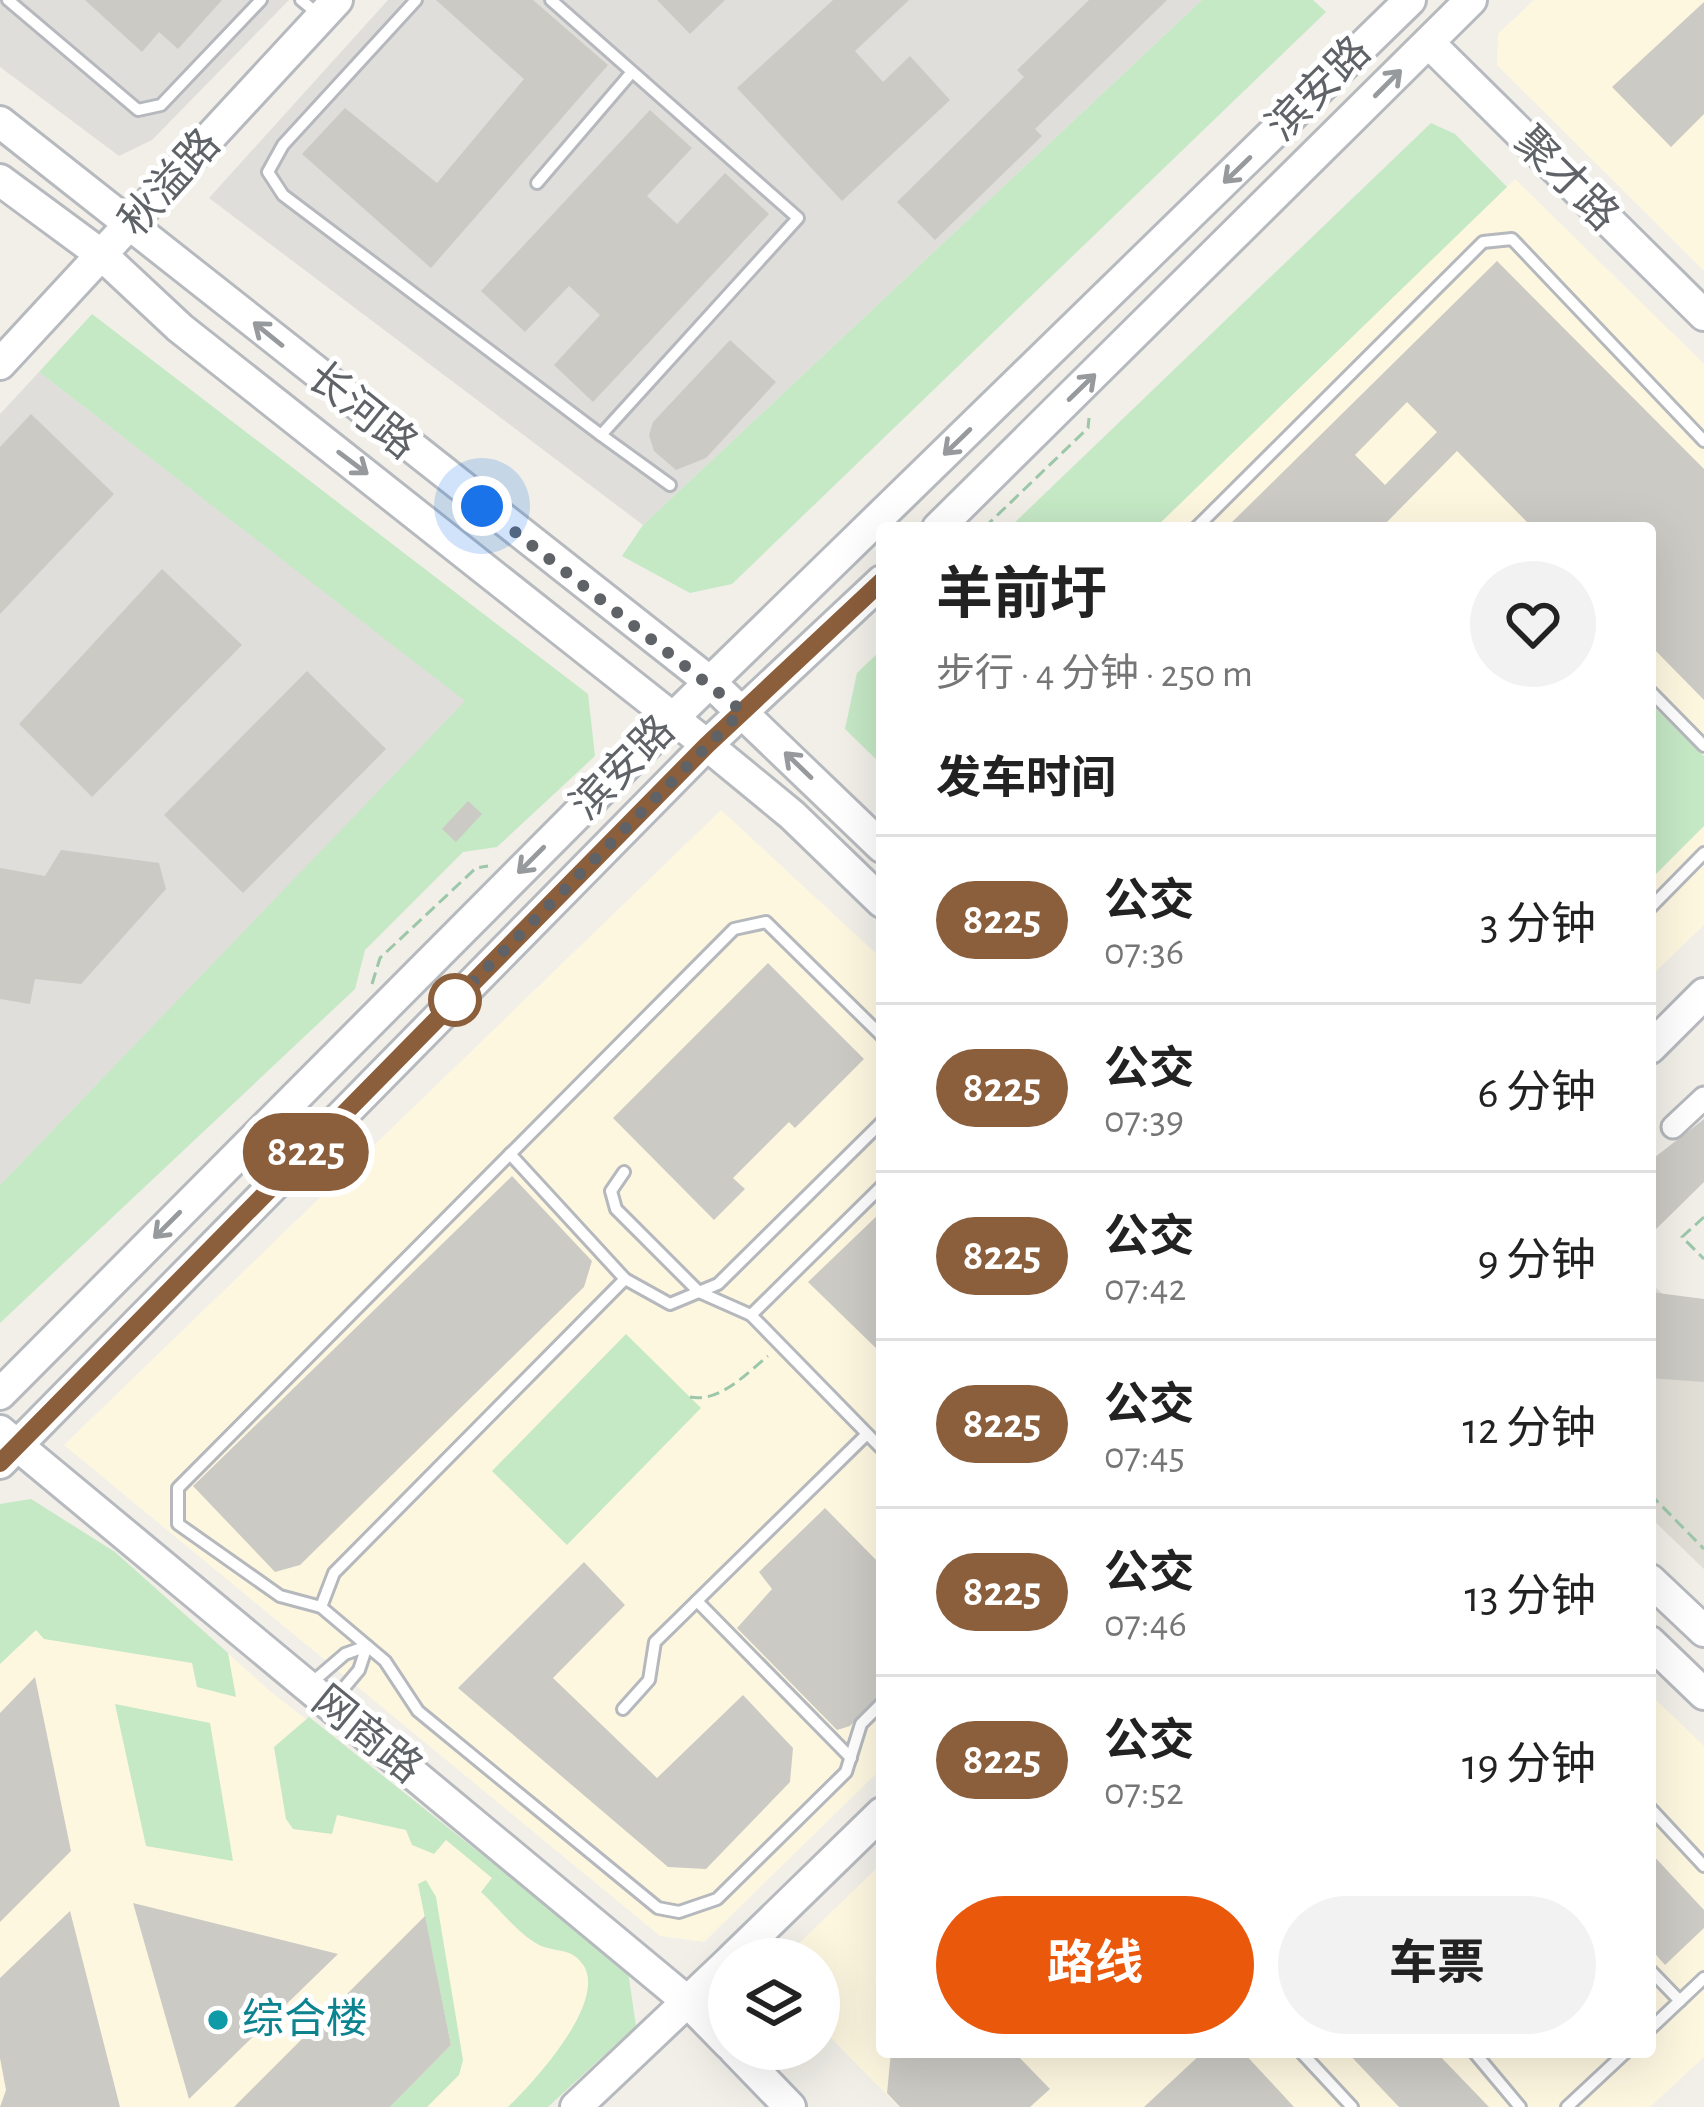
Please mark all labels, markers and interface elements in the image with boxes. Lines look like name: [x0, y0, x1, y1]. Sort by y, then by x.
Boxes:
street label: 滨安路: [1258, 28, 1378, 148]
one-way arrow: [1373, 69, 1402, 98]
street label: 聚才路: [1507, 118, 1627, 238]
street label: 秋溢路: [111, 121, 228, 244]
one-way arrow: [1223, 156, 1252, 184]
one-way arrow: [252, 321, 284, 348]
street label: 长河路: [300, 353, 425, 467]
one-way arrow: [1067, 374, 1096, 402]
one-way arrow: [943, 427, 972, 456]
one-way arrow: [336, 450, 369, 476]
your location: [452, 476, 512, 536]
button: heart: [1470, 561, 1596, 687]
text: 羊前圩: [936, 567, 1107, 624]
text: 步行 · 4 分钟 · 250 m: [936, 655, 1253, 694]
street label: 滨安路: [562, 707, 682, 827]
one-way arrow: [784, 752, 813, 780]
text: 发车时间: [936, 757, 1116, 802]
one-way arrow: [517, 845, 546, 873]
text: 公交: [1104, 879, 1194, 924]
text: 8225: [963, 899, 1041, 941]
text: 3 分钟: [1480, 903, 1596, 948]
text: 07:36: [1104, 933, 1184, 972]
unlabelled marker: [430, 975, 480, 1025]
text: 公交: [1104, 1047, 1194, 1092]
text: 8225: [963, 1067, 1041, 1109]
text: 6 分钟: [1477, 1071, 1596, 1116]
text: 07:39: [1104, 1101, 1184, 1140]
line badge: 8225: [222, 1113, 390, 1191]
text: 8225: [267, 1131, 345, 1173]
one-way arrow: [153, 1211, 182, 1239]
text: 公交: [1104, 1215, 1194, 1260]
text: 8225: [963, 1235, 1041, 1277]
text: 9 分钟: [1477, 1239, 1596, 1284]
text: 07:42: [1104, 1269, 1186, 1308]
text: 公交: [1104, 1383, 1194, 1428]
text: 8225: [963, 1403, 1041, 1445]
text: 12 分钟: [1463, 1407, 1596, 1452]
text: 07:45: [1104, 1437, 1185, 1476]
text: 公交: [1104, 1551, 1194, 1596]
text: 8225: [963, 1571, 1041, 1613]
text: 13 分钟: [1465, 1575, 1596, 1620]
text: 07:46: [1104, 1605, 1187, 1644]
street label: 网商路: [305, 1677, 430, 1791]
text: 公交: [1104, 1719, 1194, 1764]
text: 8225: [963, 1739, 1041, 1781]
text: 19 分钟: [1462, 1743, 1596, 1788]
text: 07:52: [1104, 1773, 1184, 1812]
button: 路线: [936, 1896, 1254, 2034]
button: 车票: [1278, 1896, 1596, 2034]
map controls: [708, 1938, 840, 2070]
button: layers: [708, 1938, 840, 2070]
place label: 综合楼: [242, 1997, 368, 2041]
marker: 综合楼: [205, 2007, 231, 2033]

